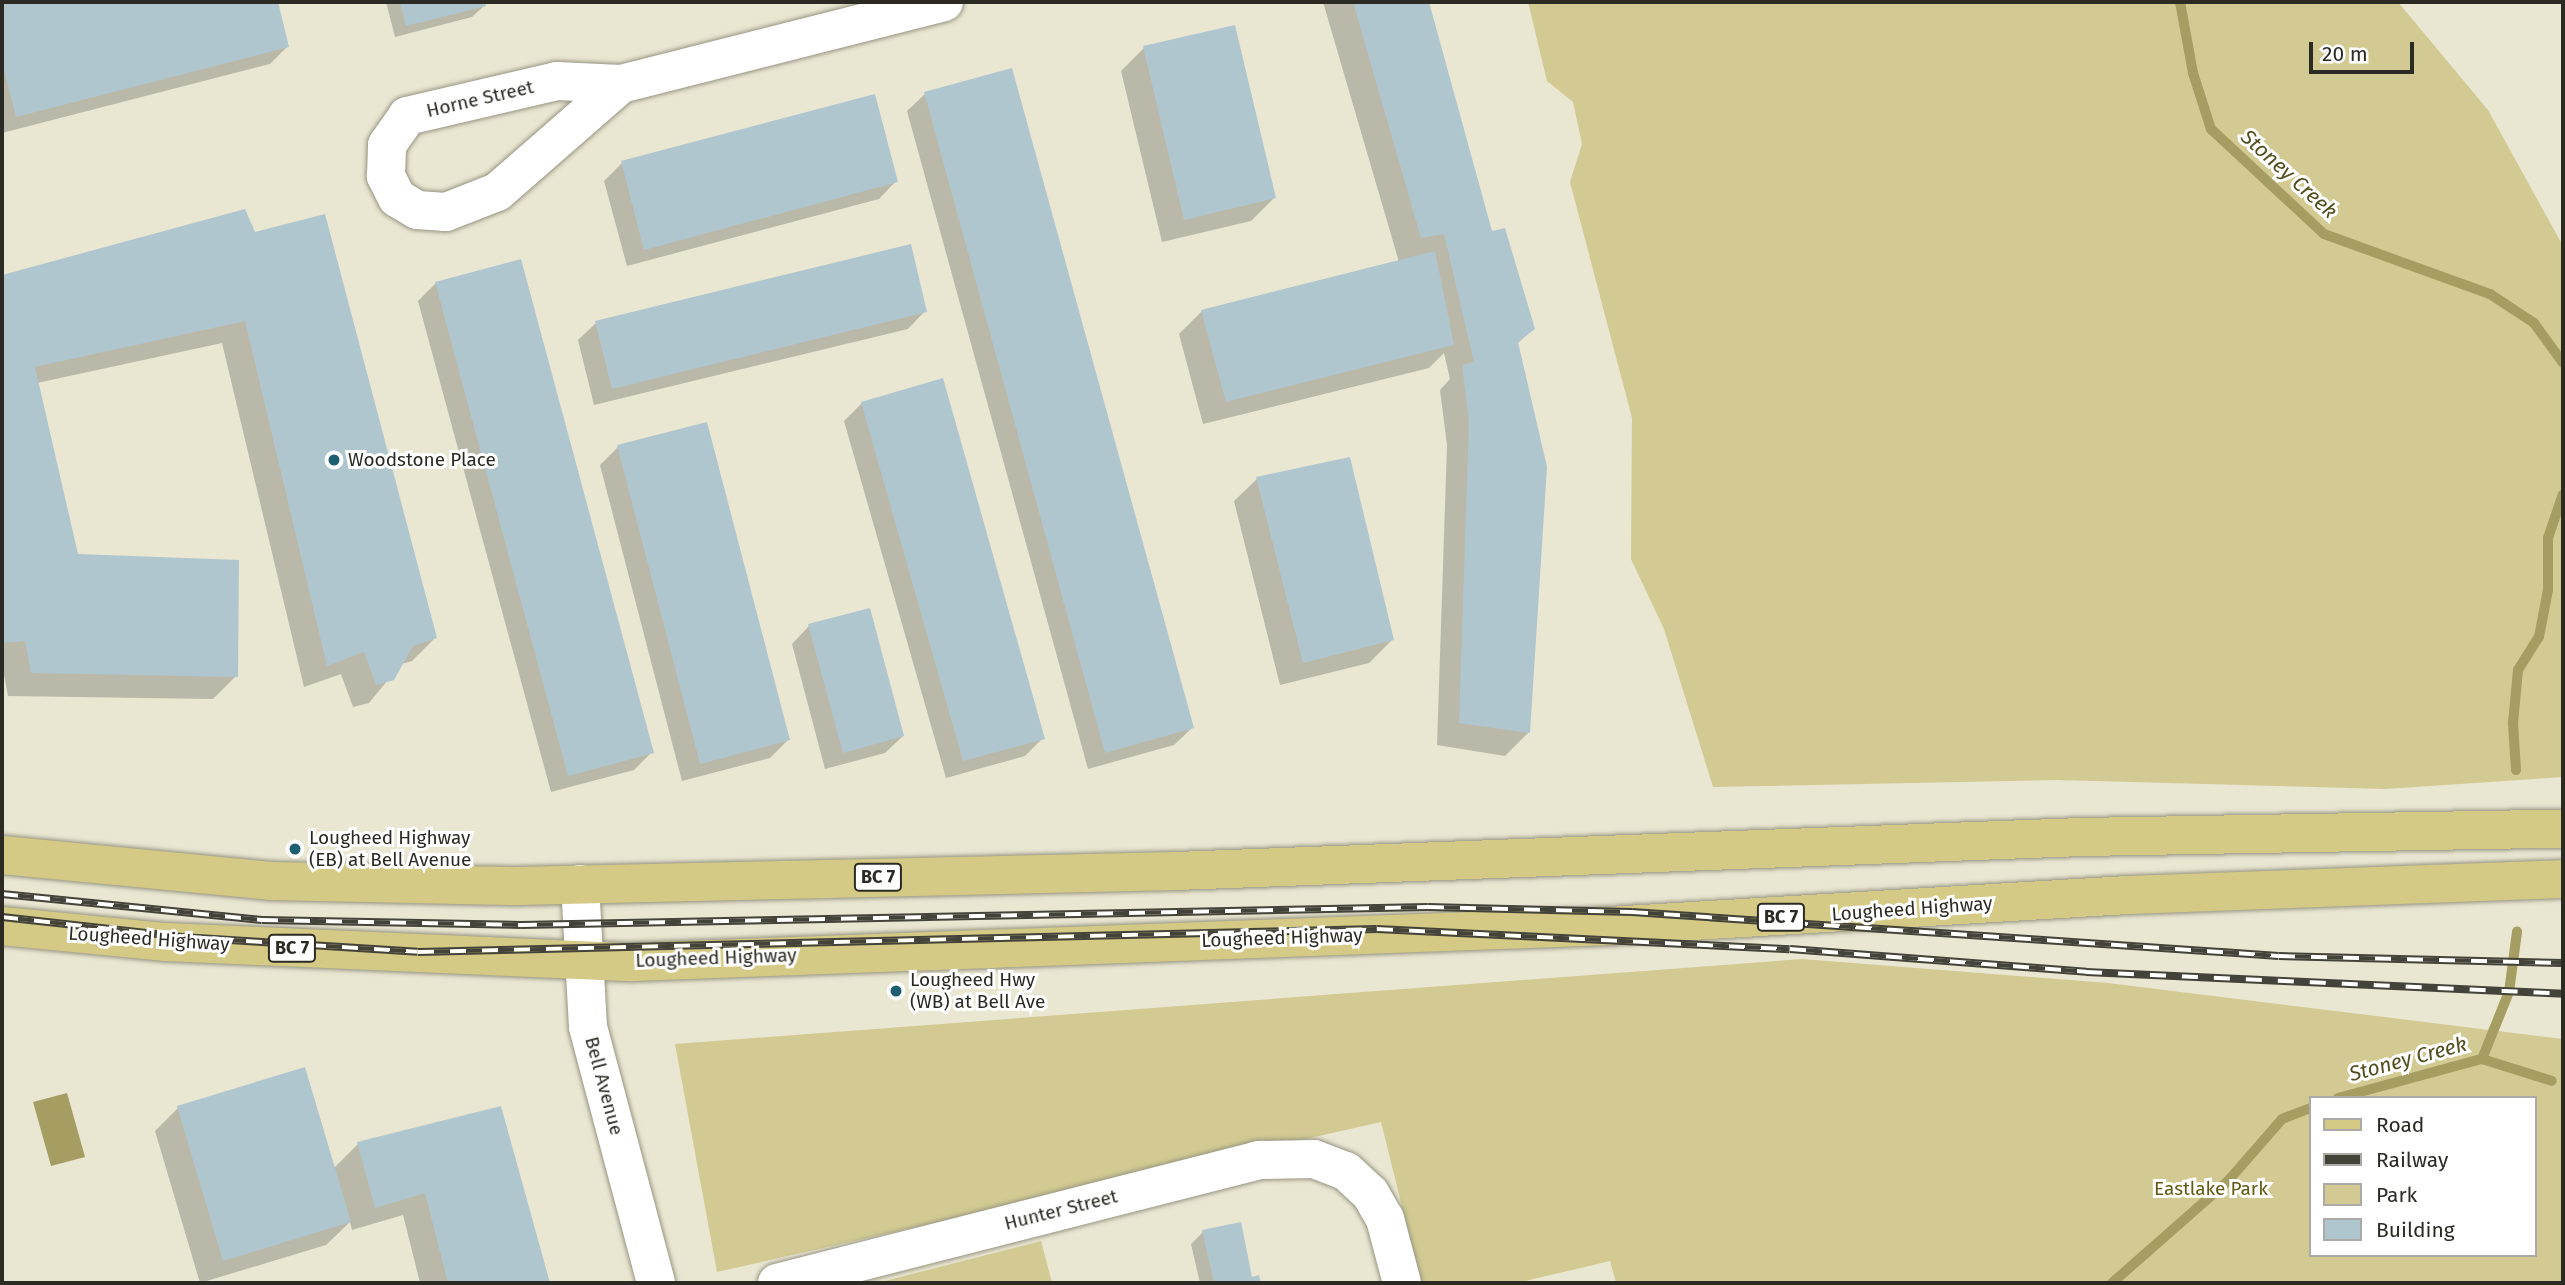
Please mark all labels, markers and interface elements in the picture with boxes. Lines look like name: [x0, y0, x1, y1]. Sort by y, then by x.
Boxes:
scale bar: [2313, 28, 2418, 72]
text: 20 m: [2322, 41, 2368, 67]
street label: Horne Street: [424, 76, 536, 122]
water label: Stoney Creek: [2236, 124, 2342, 224]
place label: Woodstone Place: [348, 449, 496, 471]
marker: Woodstone Place: [326, 452, 342, 468]
place label: Lougheed Highway (EB) at Bell Avenue: [309, 827, 471, 871]
marker: Lougheed Highway (EB) at Bell Avenue: [287, 841, 303, 857]
road number: BC 7: [854, 862, 903, 892]
street label: Lougheed Highway: [1831, 892, 1993, 926]
road number: BC 7: [1756, 902, 1806, 932]
street label: Lougheed Highway: [68, 922, 230, 956]
street label: Lougheed Highway: [1201, 924, 1363, 952]
road number: BC 7: [268, 933, 316, 962]
street label: Lougheed Highway: [635, 944, 797, 972]
place label: Lougheed Hwy (WB) at Bell Ave: [910, 969, 1045, 1013]
marker: Lougheed Hwy (WB) at Bell Ave: [888, 983, 904, 999]
water label: Stoney Creek: [2346, 1031, 2470, 1087]
street label: Bell Avenue: [580, 1034, 628, 1138]
legend: [2310, 1096, 2537, 1257]
text: Road: [2376, 1112, 2424, 1138]
text: Railway: [2376, 1147, 2448, 1173]
park label: Eastlake Park: [2154, 1178, 2268, 1200]
text: Park: [2376, 1182, 2417, 1208]
street label: Hunter Street: [1002, 1185, 1120, 1235]
text: Building: [2376, 1217, 2455, 1243]

